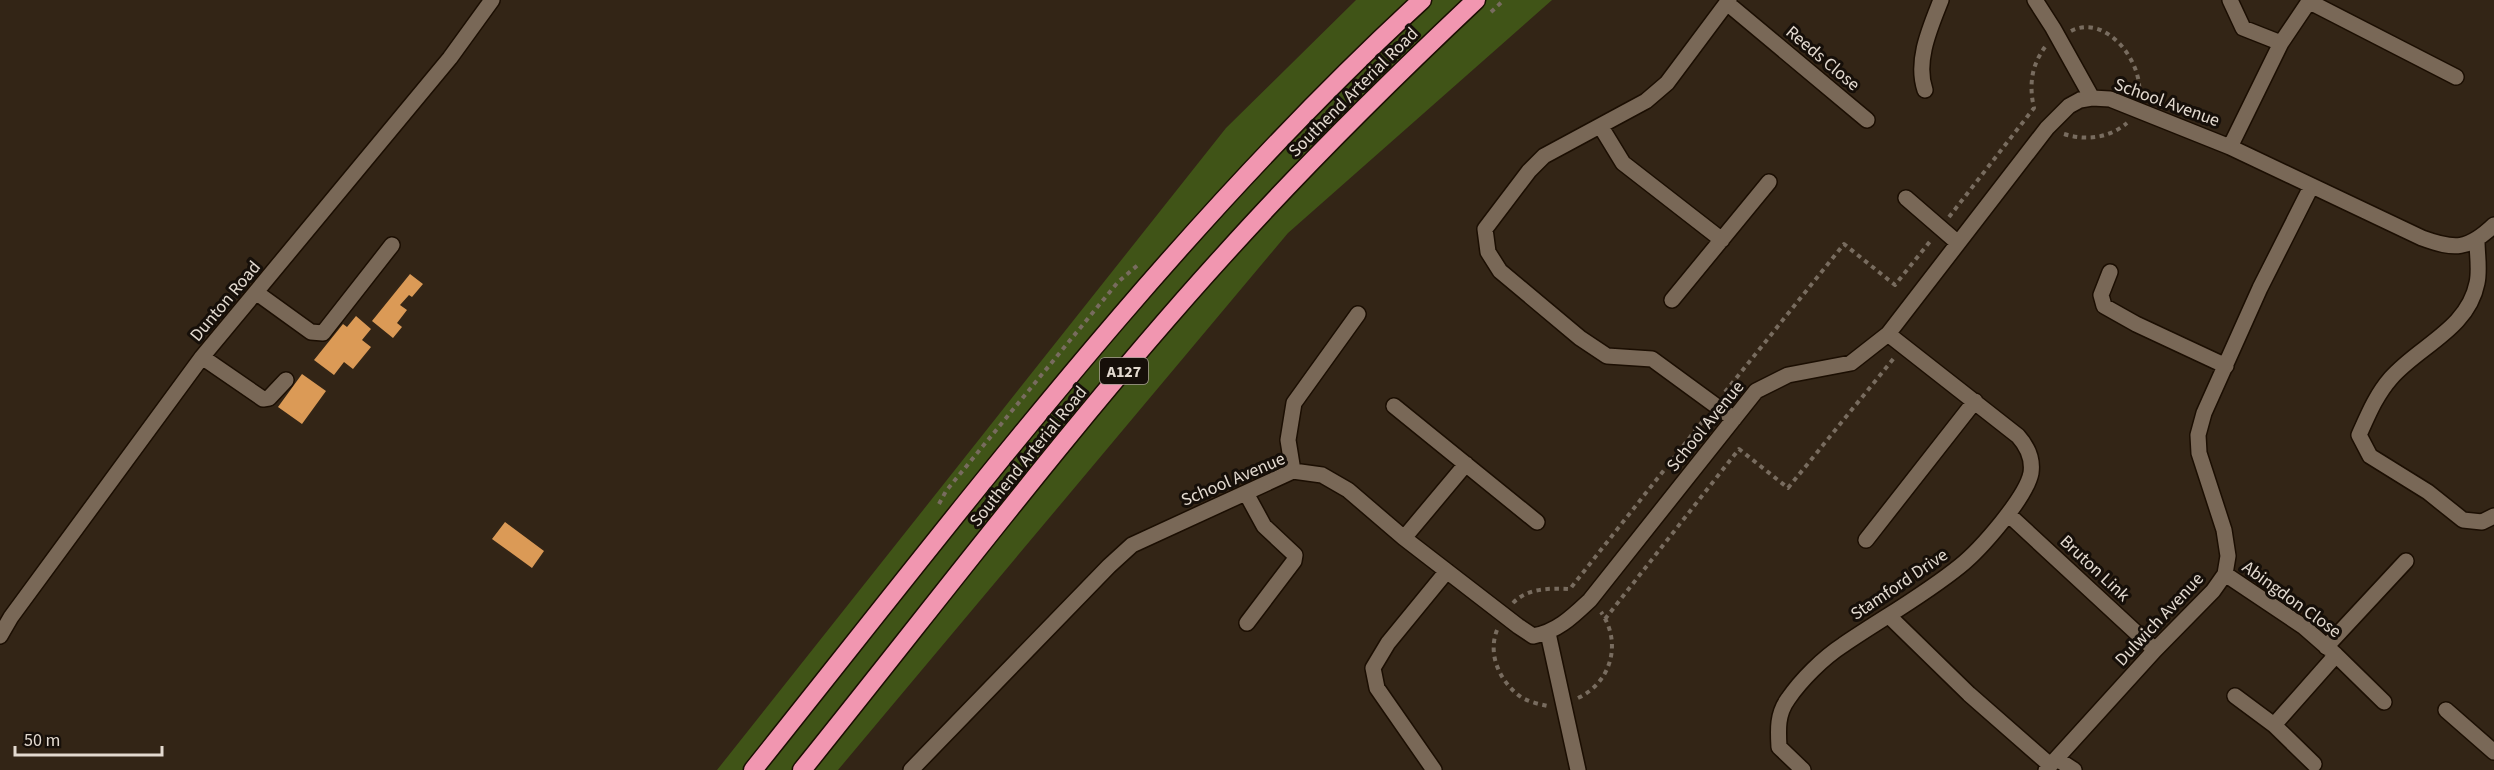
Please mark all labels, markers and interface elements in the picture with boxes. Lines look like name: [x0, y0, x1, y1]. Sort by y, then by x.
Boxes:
street label: Reeds Close: [1780, 20, 1865, 97]
street label: Southend Arterial Road: [1283, 22, 1424, 163]
street label: School Avenue: [2110, 72, 2223, 133]
street label: Dunton Road: [184, 256, 267, 347]
road number: A127: [1100, 358, 1148, 384]
street label: School Avenue: [1661, 375, 1750, 477]
street label: Southend Arterial Road: [964, 381, 1093, 532]
street label: School Avenue: [1177, 446, 1289, 513]
street label: Bruton Link: [2054, 529, 2135, 607]
street label: Stamford Drive: [1846, 543, 1953, 626]
street label: Abingdon Close: [2237, 555, 2346, 644]
street label: Dulwich Avenue: [2109, 567, 2209, 672]
scale bar: [15, 719, 162, 757]
text: 50 m: [24, 728, 60, 753]

